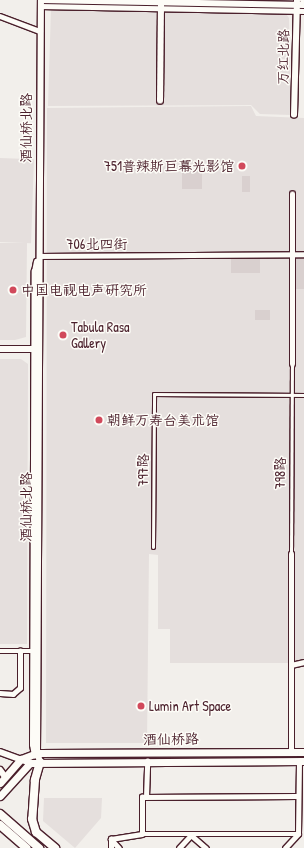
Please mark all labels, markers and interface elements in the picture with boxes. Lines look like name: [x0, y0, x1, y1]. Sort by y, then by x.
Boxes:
street label: 万红北路: [274, 29, 292, 85]
street label: 酒仙桥北路: [18, 93, 34, 163]
place label: 751普辣斯巨幕光影馆: [104, 158, 234, 174]
marker: 751普辣斯巨幕光影馆: [237, 161, 247, 171]
street label: 706北四街: [67, 236, 127, 252]
place label: 中国电视电声研究所: [21, 282, 147, 298]
marker: 中国电视电声研究所: [8, 285, 18, 295]
place label: Tabula Rasa Gallery: [71, 319, 130, 352]
marker: Tabula Rasa Gallery: [58, 330, 68, 340]
place label: 朝鲜万寿台美术馆: [107, 412, 219, 428]
marker: 朝鲜万寿台美术馆: [94, 415, 104, 425]
street label: 797路: [135, 454, 151, 486]
street label: 798路: [272, 457, 288, 489]
street label: 酒仙桥北路: [18, 472, 34, 542]
place label: Lumin Art Space: [149, 698, 231, 714]
marker: Lumin Art Space: [136, 701, 146, 711]
street label: 酒仙桥路: [143, 730, 199, 748]

